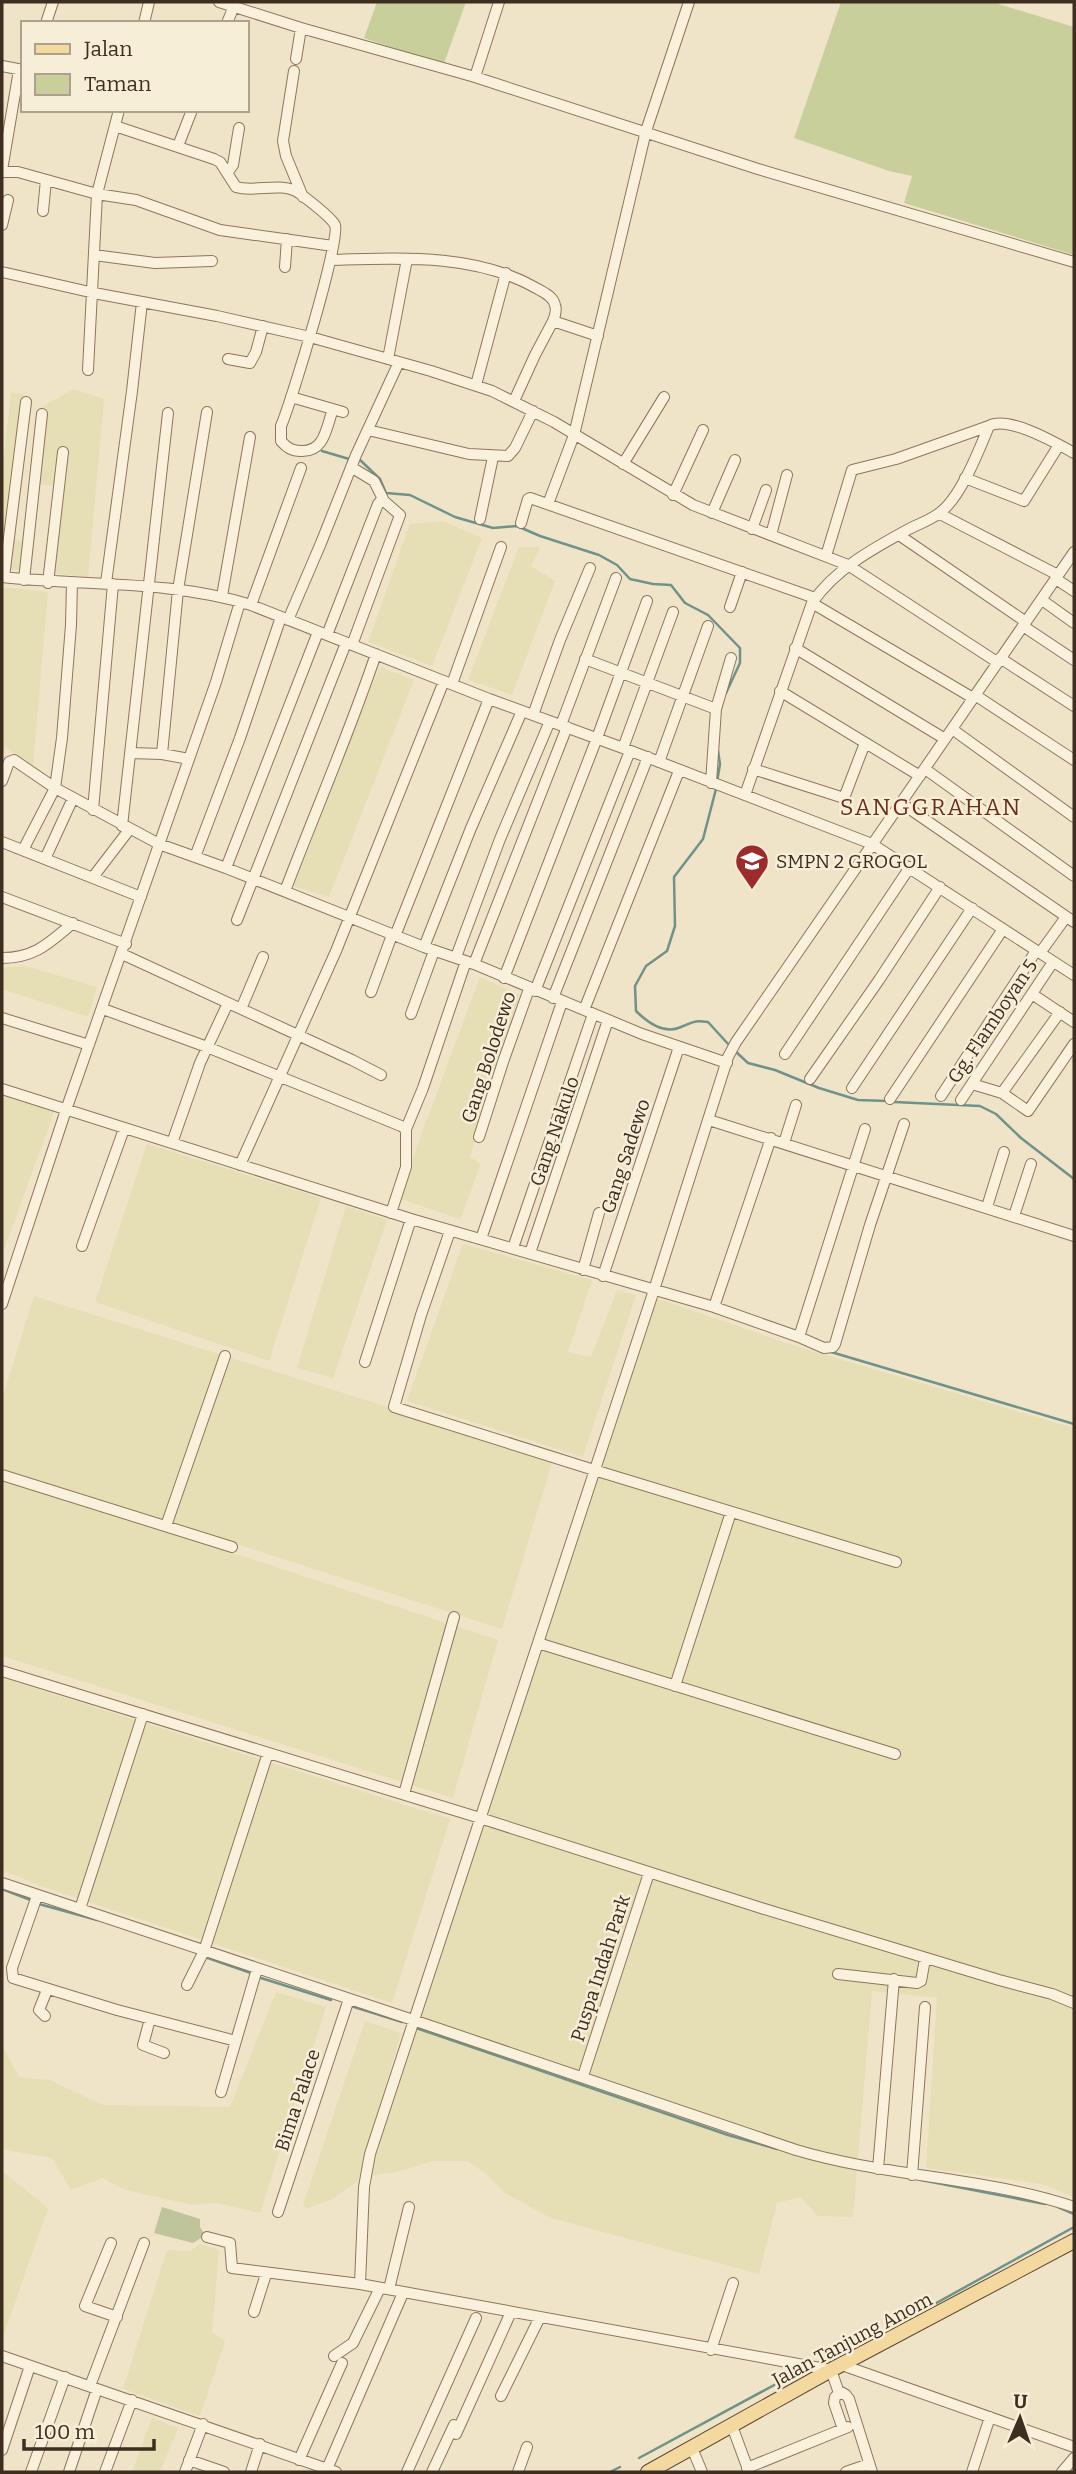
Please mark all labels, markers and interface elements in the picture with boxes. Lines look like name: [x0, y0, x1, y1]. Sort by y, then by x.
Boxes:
legend: [21, 21, 248, 112]
text: Jalan: [83, 36, 133, 62]
text: Taman: [84, 71, 151, 97]
district label: SANGGRAHAN: [840, 793, 1022, 821]
school or university icon: SMPN 2 GROGOL: [733, 842, 771, 891]
place label: SMPN 2 GROGOL: [776, 850, 927, 873]
street label: Gg. Flamboyan 5: [943, 955, 1042, 1087]
street label: Gang Bolodewo: [456, 988, 521, 1126]
street label: Gang Nakulo: [525, 1073, 584, 1189]
street label: Gang Sadewo: [596, 1096, 655, 1216]
street label: Puspa Indah Park: [566, 1892, 635, 2045]
street label: Bima Palace: [270, 2046, 325, 2154]
street label: Jalan Tanjung Anom: [767, 2288, 936, 2392]
north arrow: [985, 2383, 1055, 2453]
text: U: [1013, 2390, 1028, 2413]
scale bar: [24, 2408, 154, 2452]
text: 100 m: [35, 2419, 95, 2445]

